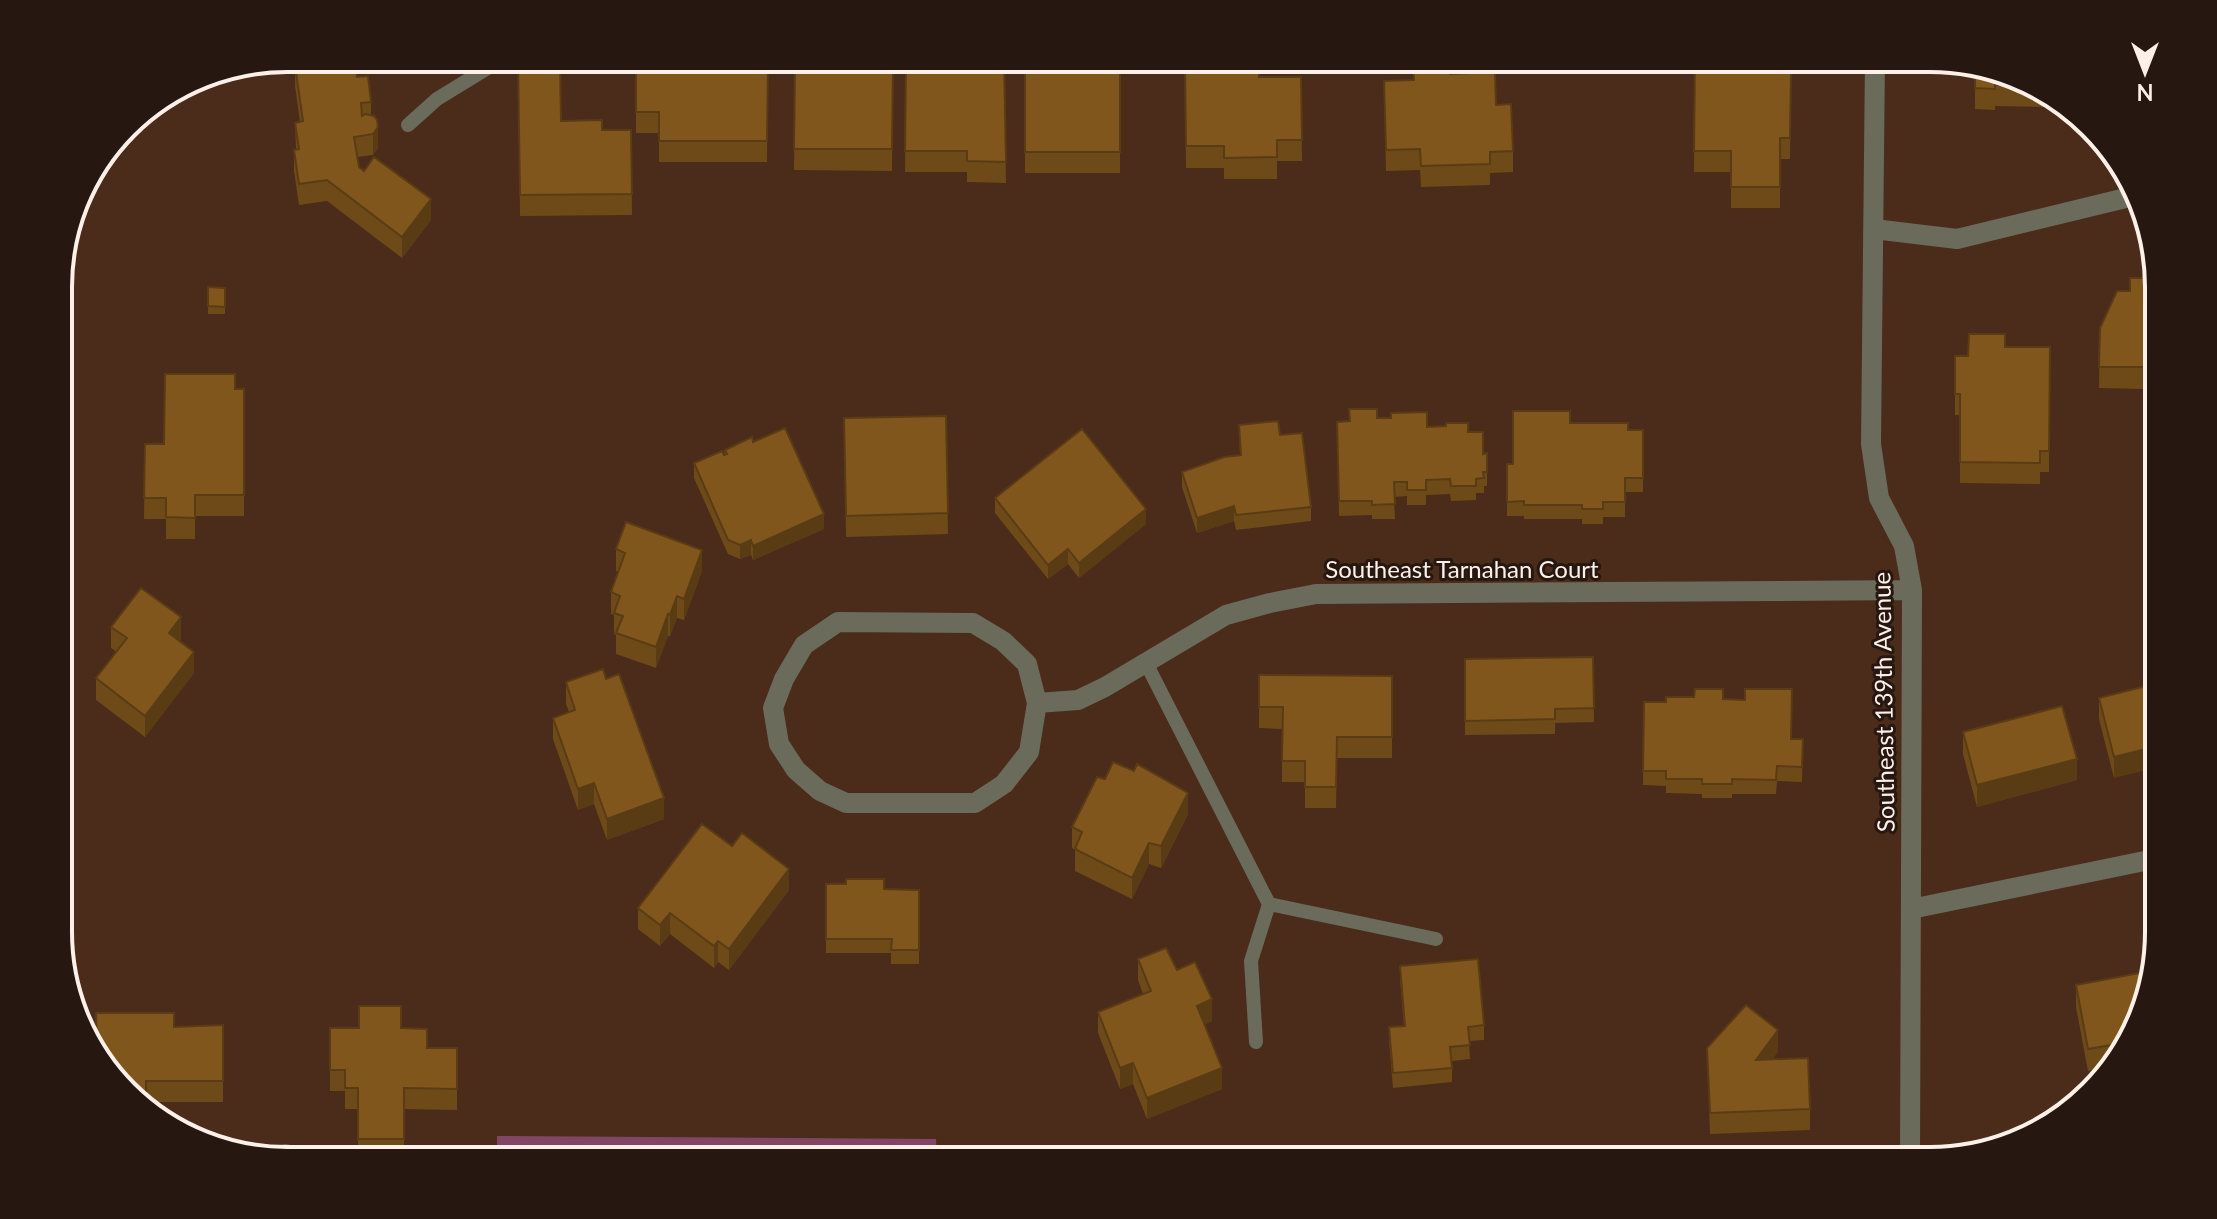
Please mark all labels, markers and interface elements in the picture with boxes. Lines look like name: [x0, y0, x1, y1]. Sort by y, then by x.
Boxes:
north arrow: [2105, 32, 2185, 112]
text: N: [2137, 79, 2153, 106]
street label: Southeast Tarnahan Court: [1325, 554, 1599, 583]
street label: Southeast 139th Avenue: [1866, 572, 1900, 832]

